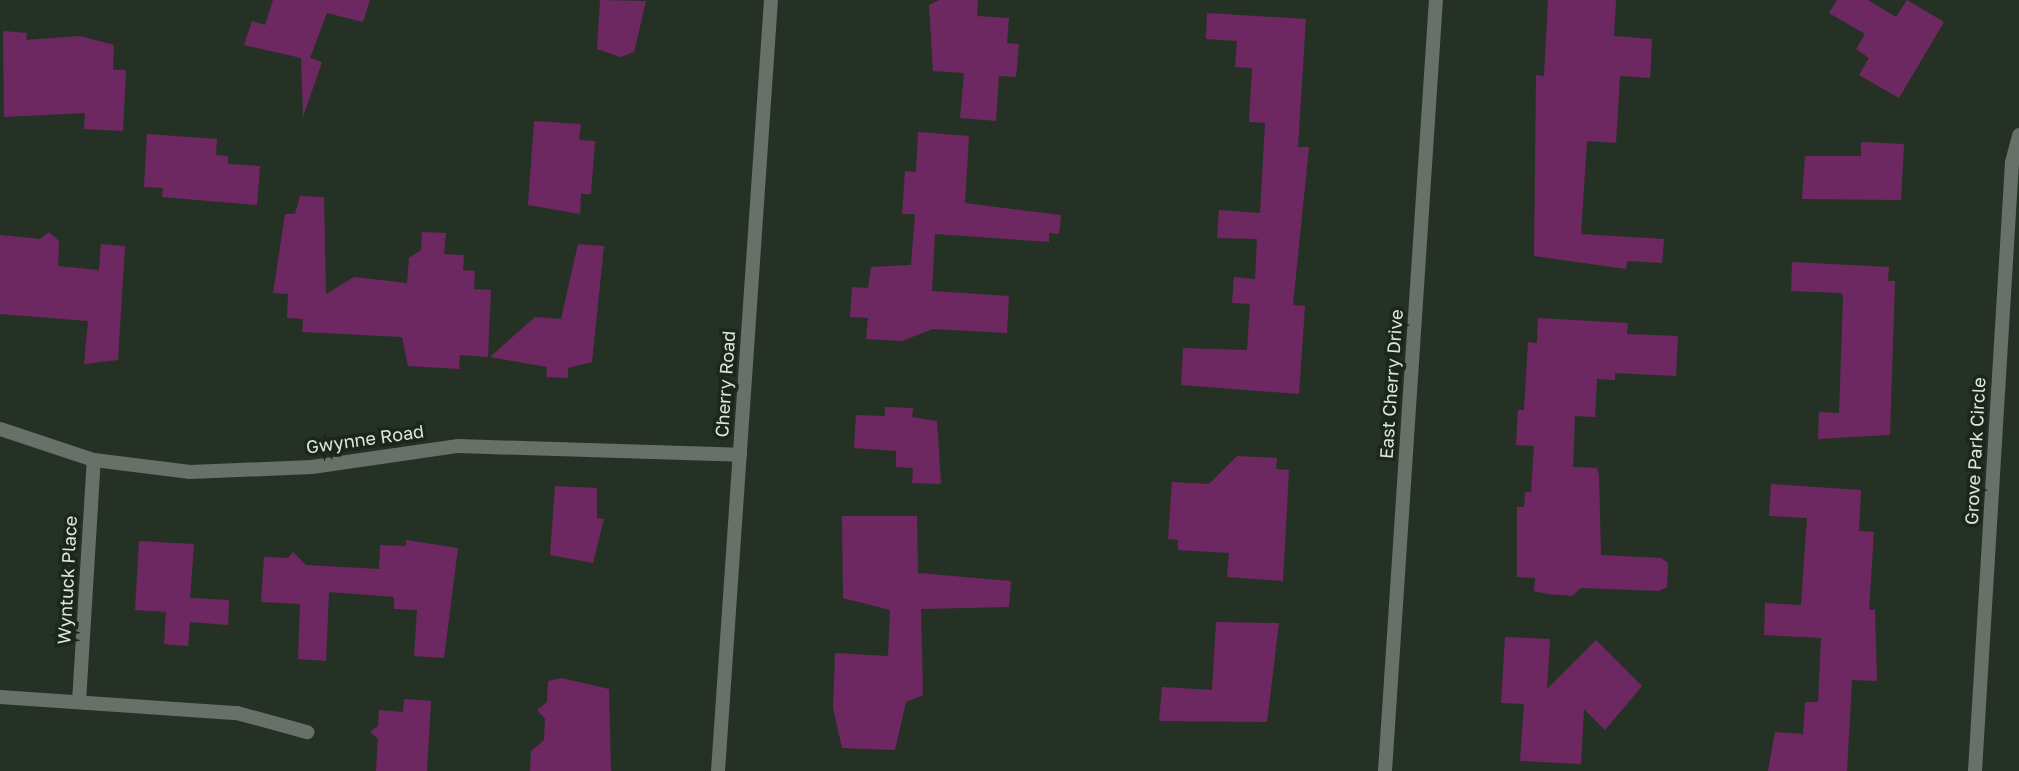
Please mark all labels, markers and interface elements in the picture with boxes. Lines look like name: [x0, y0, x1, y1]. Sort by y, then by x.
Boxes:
street label: East Cherry Drive: [1375, 309, 1407, 459]
street label: Cherry Road: [710, 330, 740, 438]
street label: Grove Park Circle: [1960, 377, 1990, 525]
street label: Gwynne Road: [305, 420, 425, 458]
street label: Wyntuck Place: [53, 515, 81, 645]

